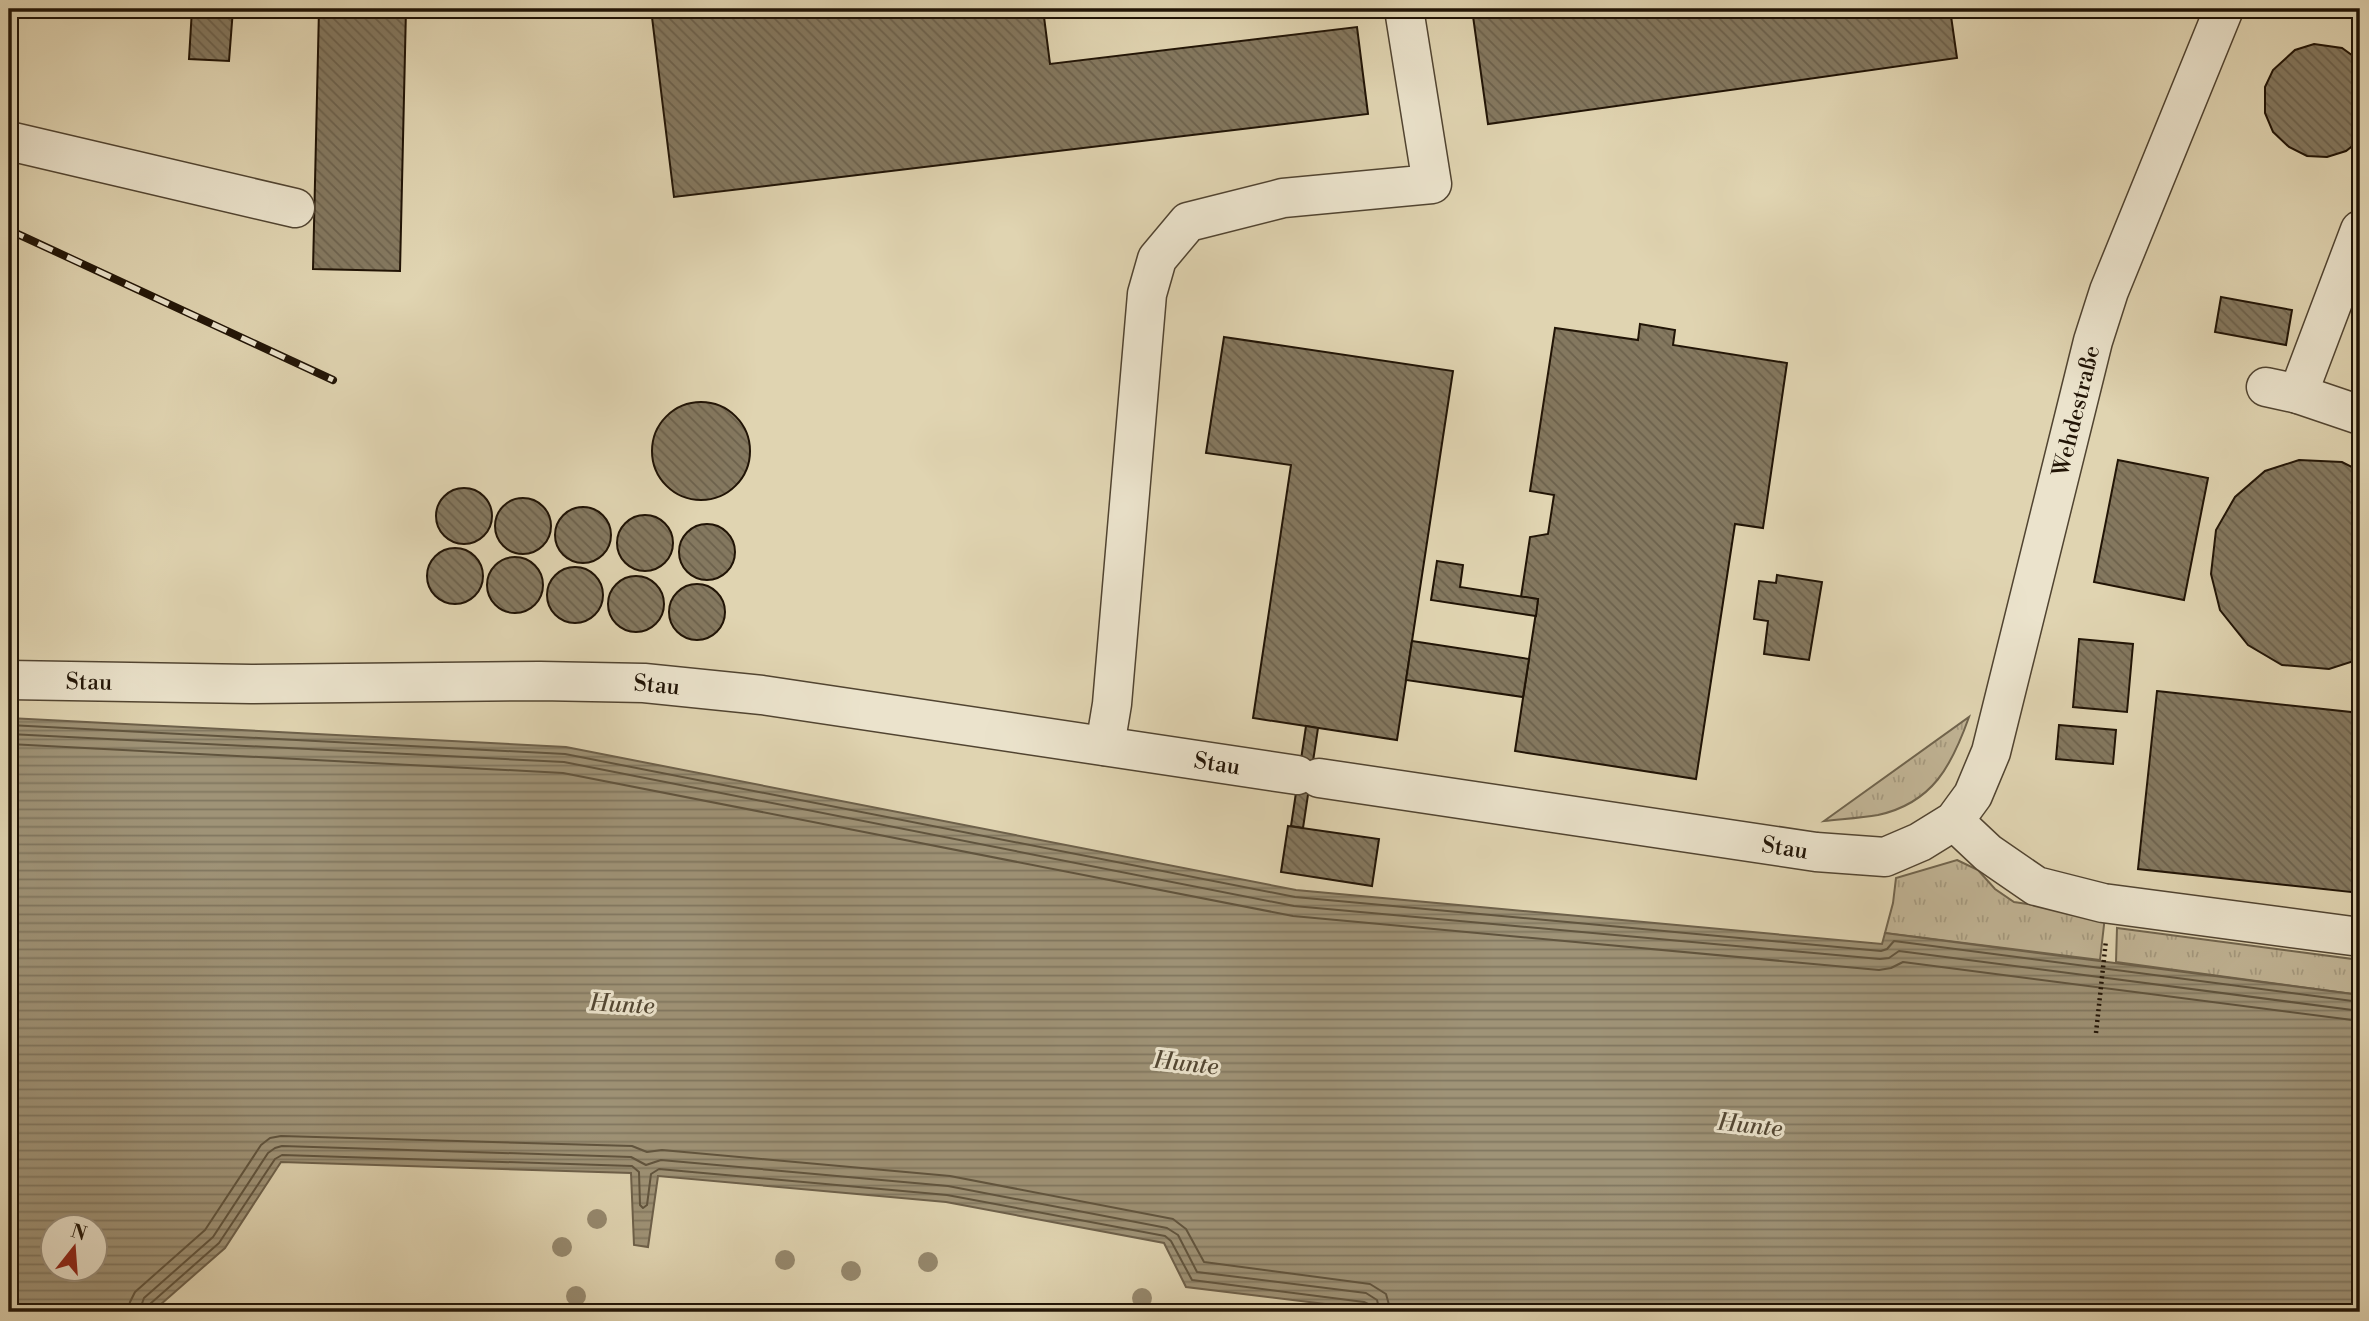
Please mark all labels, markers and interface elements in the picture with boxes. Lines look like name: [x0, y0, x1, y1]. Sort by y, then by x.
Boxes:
street label: Wehdestraße: [2047, 343, 2106, 480]
street label: Stau: [66, 668, 112, 697]
street label: Stau: [633, 670, 681, 702]
street label: Stau: [1192, 747, 1242, 781]
street label: Stau: [1760, 831, 1810, 866]
water label: Hunte: [588, 988, 655, 1022]
water label: Hunte: [1151, 1046, 1220, 1082]
water label: Hunte: [1715, 1108, 1784, 1144]
north arrow: [38, 1212, 108, 1282]
text: N: [68, 1219, 89, 1246]

